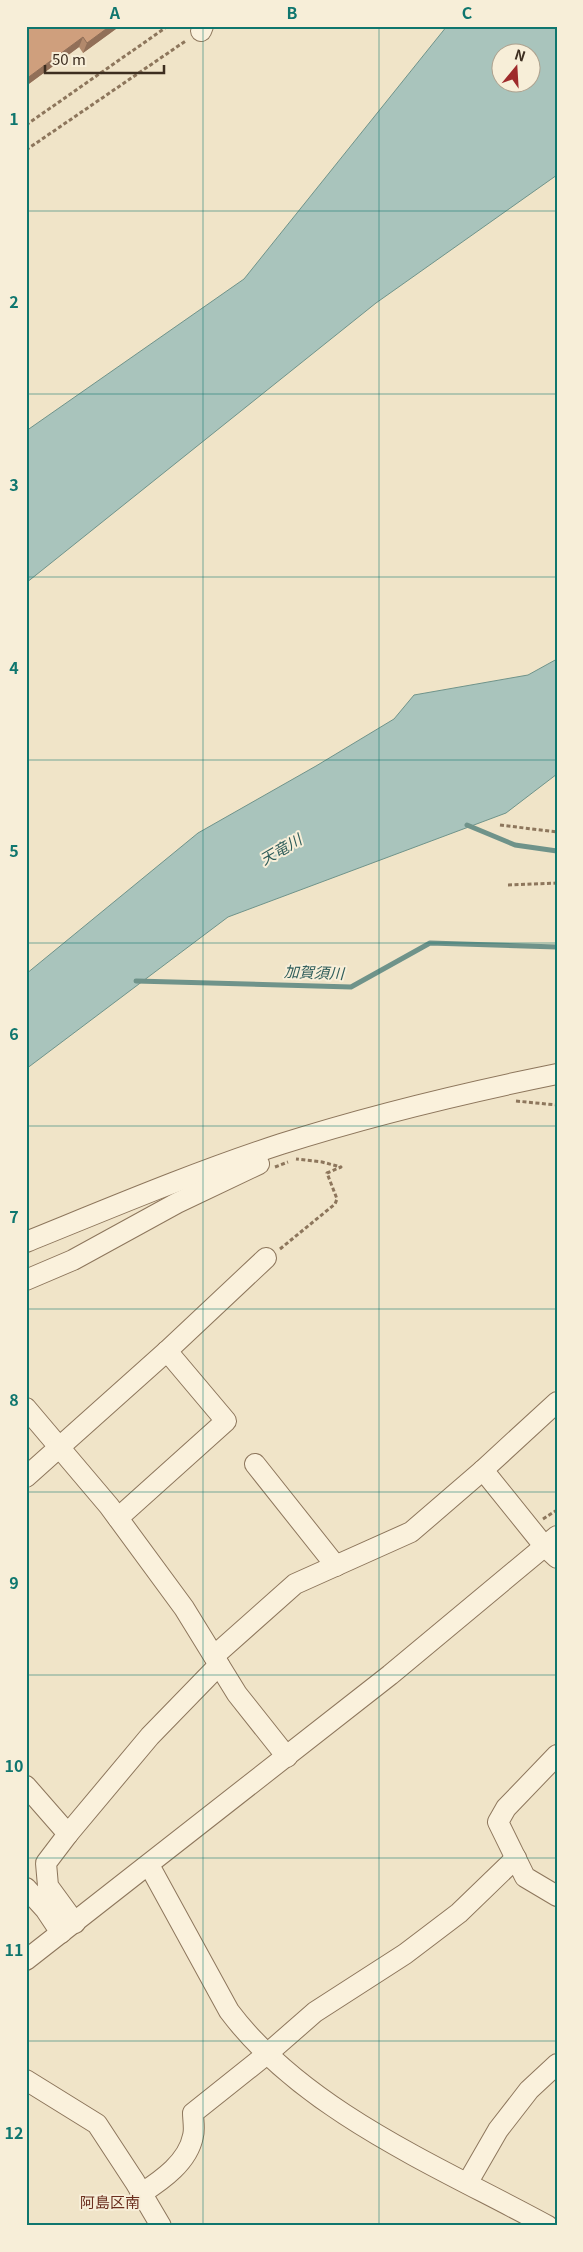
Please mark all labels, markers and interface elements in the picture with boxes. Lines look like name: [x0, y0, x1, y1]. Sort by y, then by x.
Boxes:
text: A: [109, 0, 121, 24]
text: B: [287, 0, 298, 24]
text: C: [462, 0, 473, 24]
scale bar: [45, 42, 164, 74]
north arrow: [490, 42, 540, 92]
text: N: [512, 44, 528, 66]
text: 50 m: [52, 48, 86, 69]
text: 1: [9, 106, 19, 130]
text: 2: [9, 289, 19, 313]
text: 3: [9, 472, 19, 496]
text: 4: [9, 655, 19, 679]
water label: 天竜川: [256, 827, 307, 869]
text: 5: [9, 838, 19, 862]
water label: 加賀須川: [284, 960, 346, 983]
text: 6: [9, 1021, 19, 1045]
text: 7: [9, 1204, 19, 1228]
text: 8: [9, 1387, 19, 1411]
text: 9: [9, 1570, 19, 1594]
text: 10: [5, 1753, 23, 1777]
text: 11: [5, 1937, 23, 1961]
text: 12: [5, 2120, 23, 2144]
district label: 阿島区南: [80, 2191, 140, 2212]

